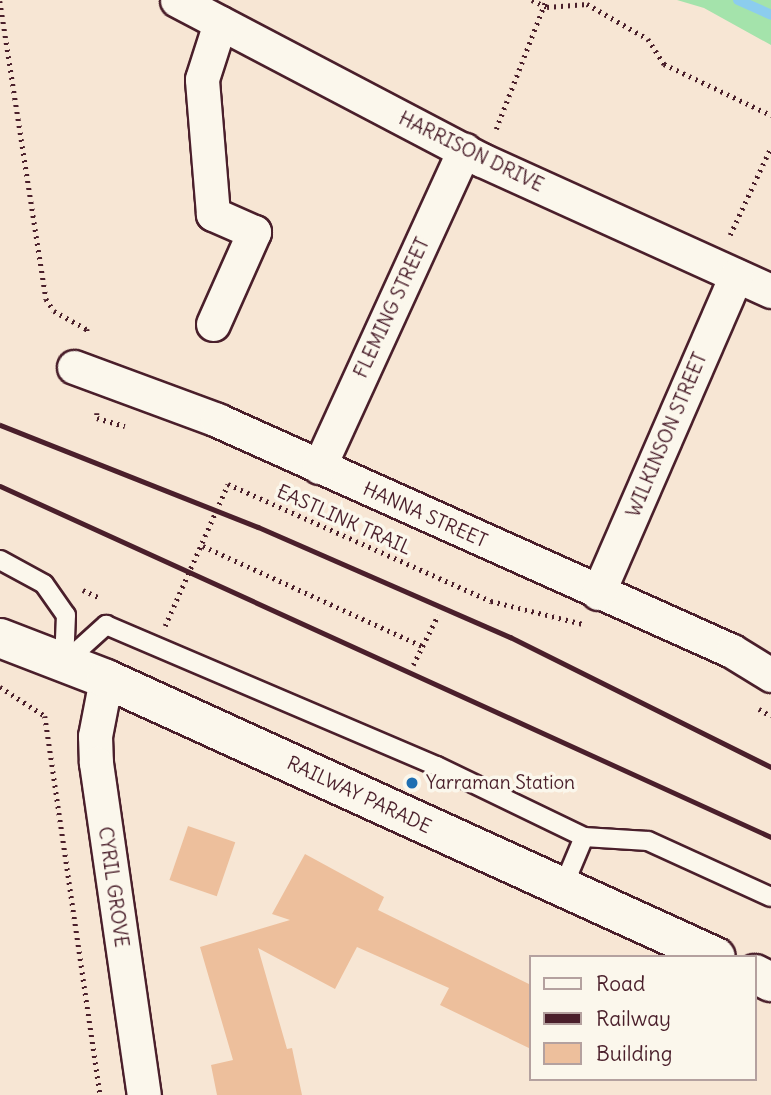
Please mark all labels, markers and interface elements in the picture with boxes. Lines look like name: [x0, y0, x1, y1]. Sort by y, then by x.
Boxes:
street label: HARRISON DRIVE: [395, 107, 547, 197]
street label: FLEMING STREET: [350, 234, 434, 382]
street label: WILKINSON STREET: [622, 349, 712, 521]
street label: HANNA STREET: [359, 477, 491, 553]
street label: EASTLINK TRAIL: [273, 480, 415, 560]
street label: RAILWAY PARADE: [283, 752, 435, 838]
place label: Yarraman Station: [426, 772, 575, 794]
marker: Yarraman Station: [404, 775, 420, 791]
street label: CYRIL GROVE: [93, 825, 133, 949]
legend: [530, 955, 757, 1081]
text: Road: [596, 970, 645, 997]
text: Railway: [596, 1005, 671, 1032]
text: Building: [596, 1040, 672, 1067]

